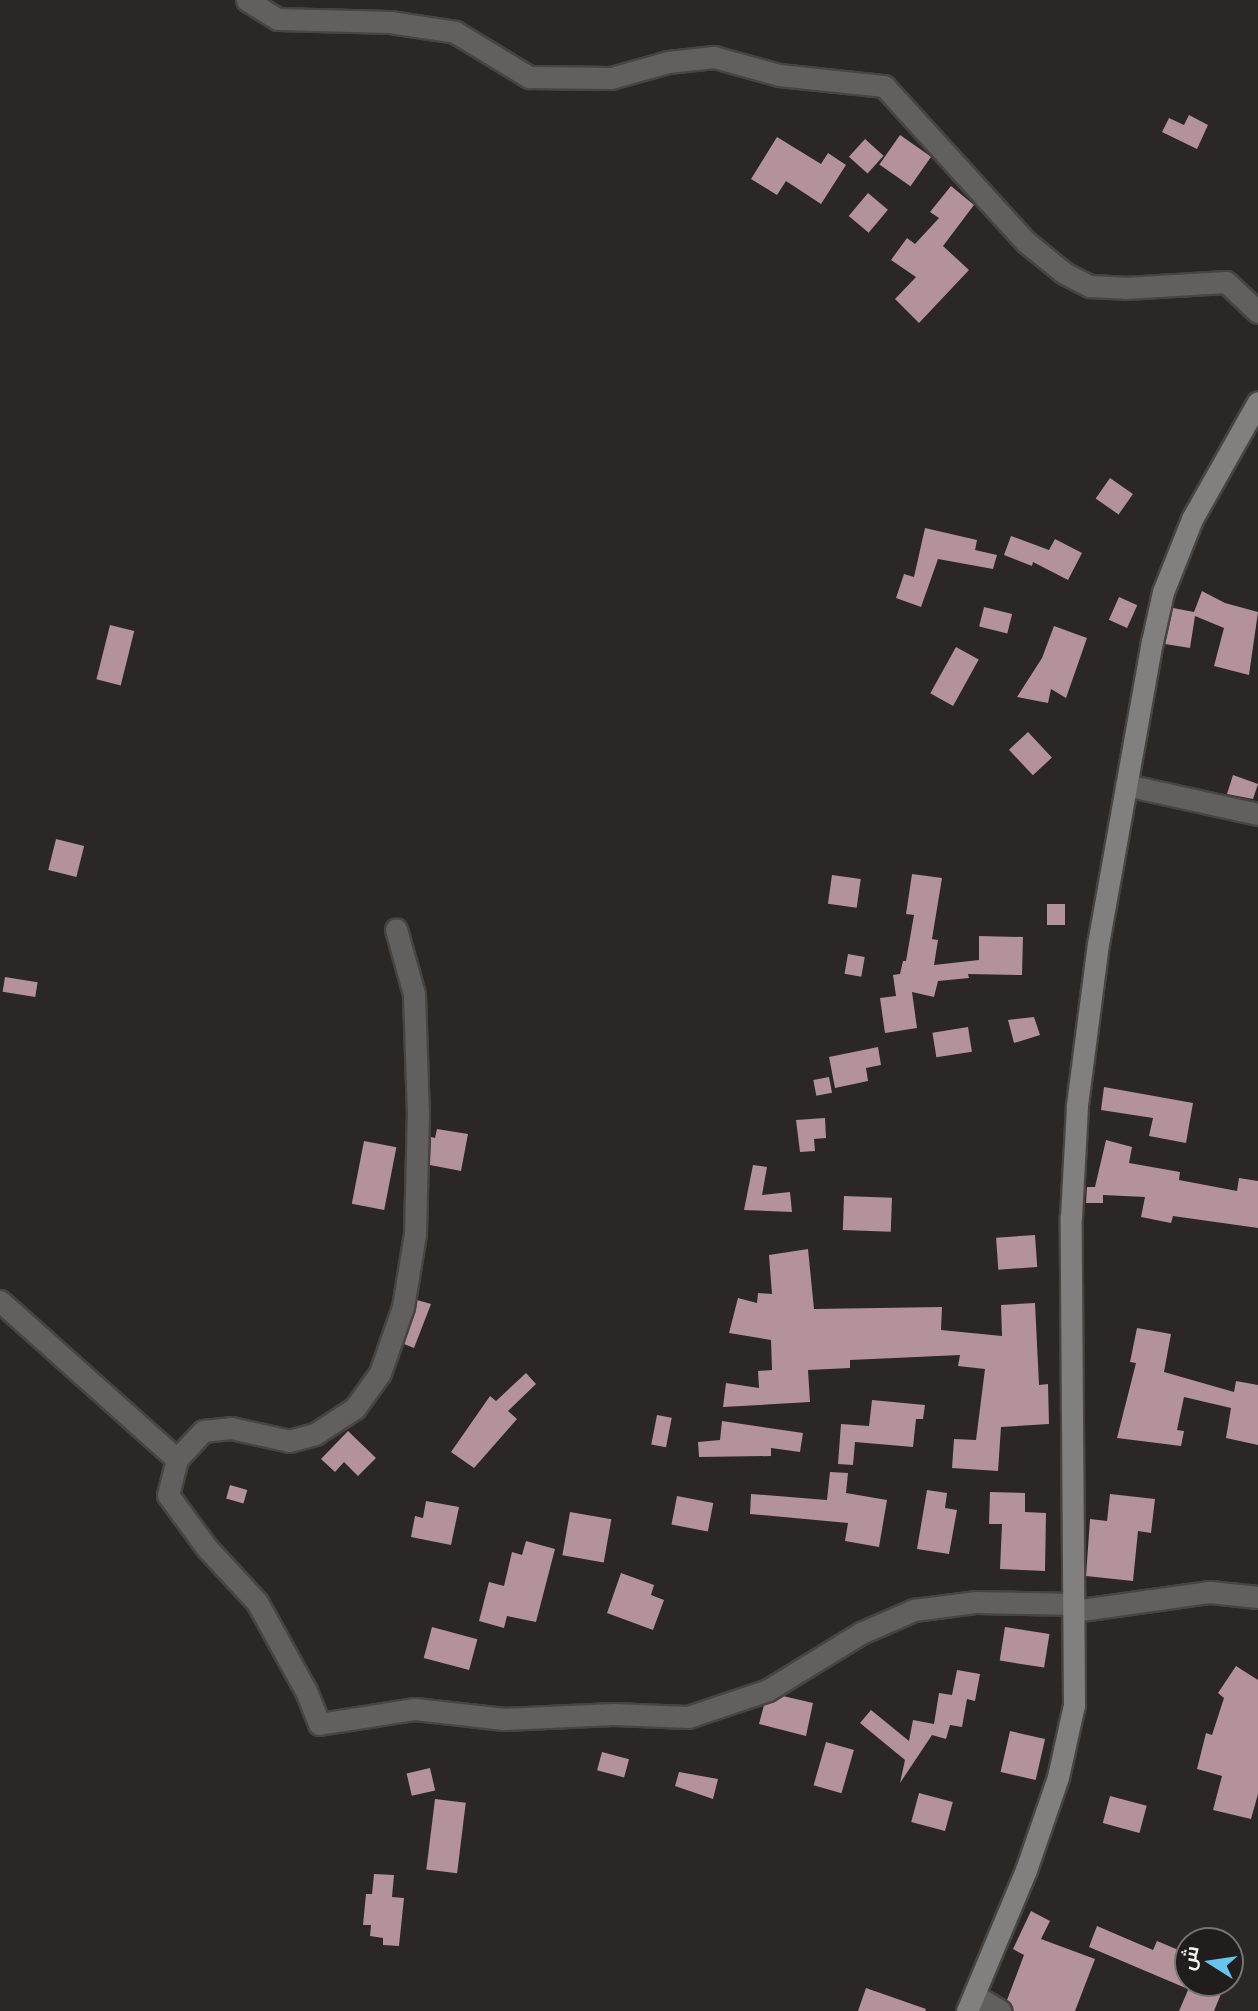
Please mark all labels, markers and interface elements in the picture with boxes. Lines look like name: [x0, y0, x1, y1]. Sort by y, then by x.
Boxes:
north arrow: [1174, 1927, 1244, 1997]
text: ش: [1175, 1943, 1205, 1972]

